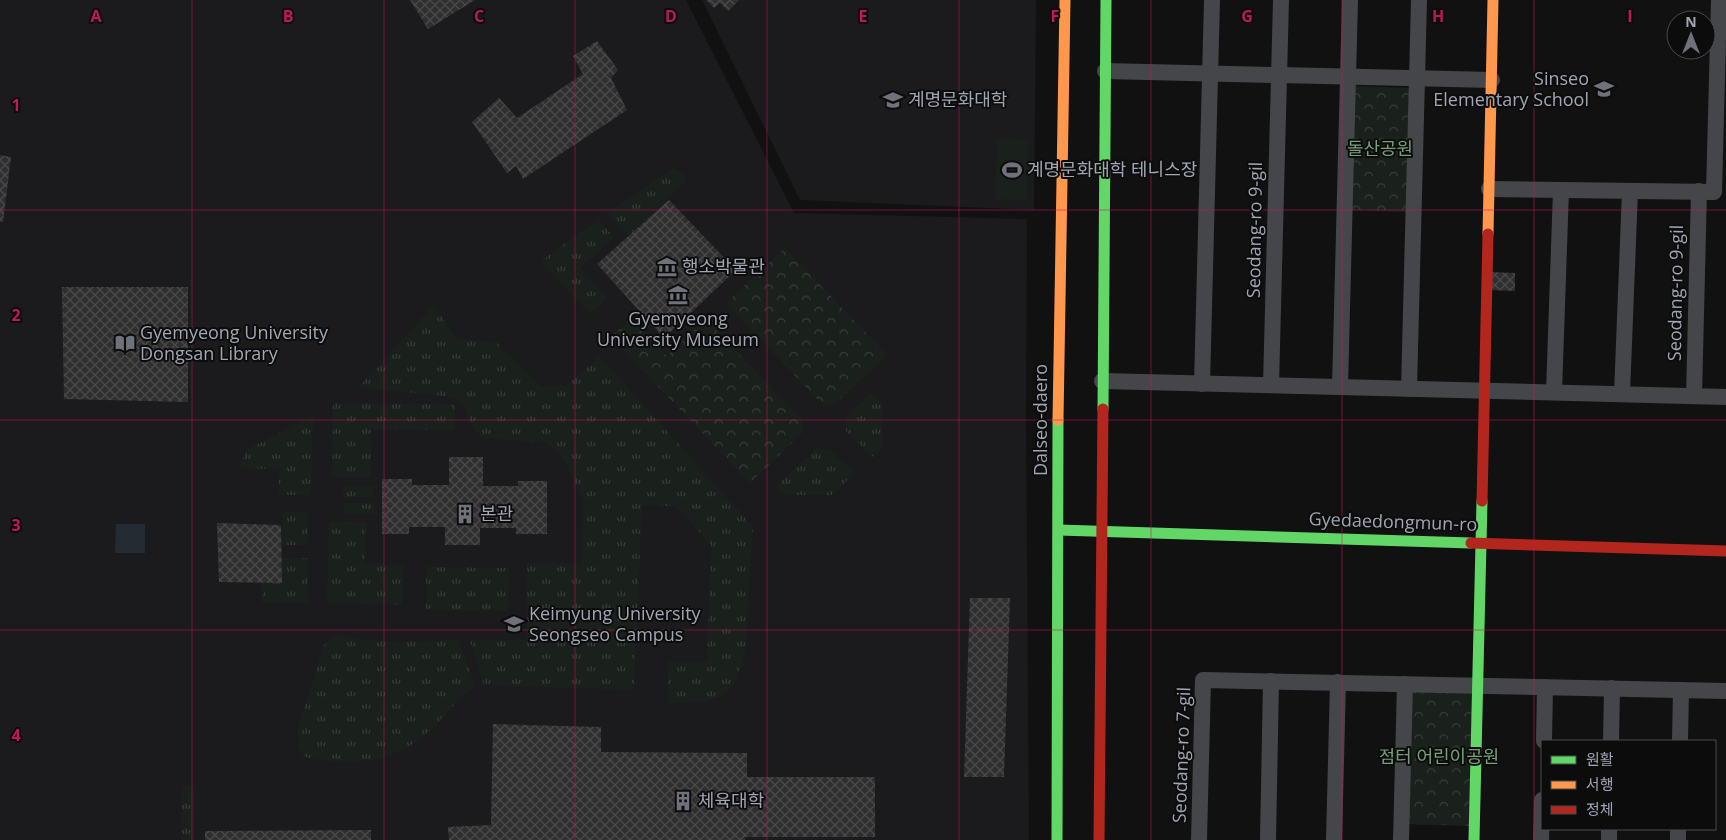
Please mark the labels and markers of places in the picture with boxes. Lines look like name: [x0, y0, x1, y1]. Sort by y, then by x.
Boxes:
place label: Sinseo Elementary School: [1433, 66, 1589, 111]
school or university icon: Sinseo Elementary School: [1593, 78, 1615, 100]
place label: 계명문화대학: [908, 87, 1007, 111]
school or university icon: 계명문화대학: [882, 89, 904, 111]
place label: 계명문화대학 테니스장: [1027, 157, 1197, 181]
sports icon: 계명문화대학 테니스장: [1001, 159, 1023, 181]
place label: 행소박물관: [682, 254, 765, 278]
museum icon: 행소박물관: [656, 256, 678, 278]
museum icon: Gyemyeong University Museum: [667, 284, 689, 306]
place label: Gyemyeong University Museum: [597, 306, 759, 351]
place label: Gyemyeong University Dongsan Library: [140, 320, 329, 365]
library icon: Gyemyeong University Dongsan Library: [114, 332, 136, 354]
place label: 본관: [480, 501, 514, 525]
building icon: 본관: [454, 503, 476, 525]
place label: Keimyung University Seongseo Campus: [529, 601, 702, 646]
school or university icon: Keimyung University Seongseo Campus: [503, 613, 525, 635]
place label: 체육대학: [698, 788, 764, 812]
building icon: 체육대학: [672, 790, 694, 812]

